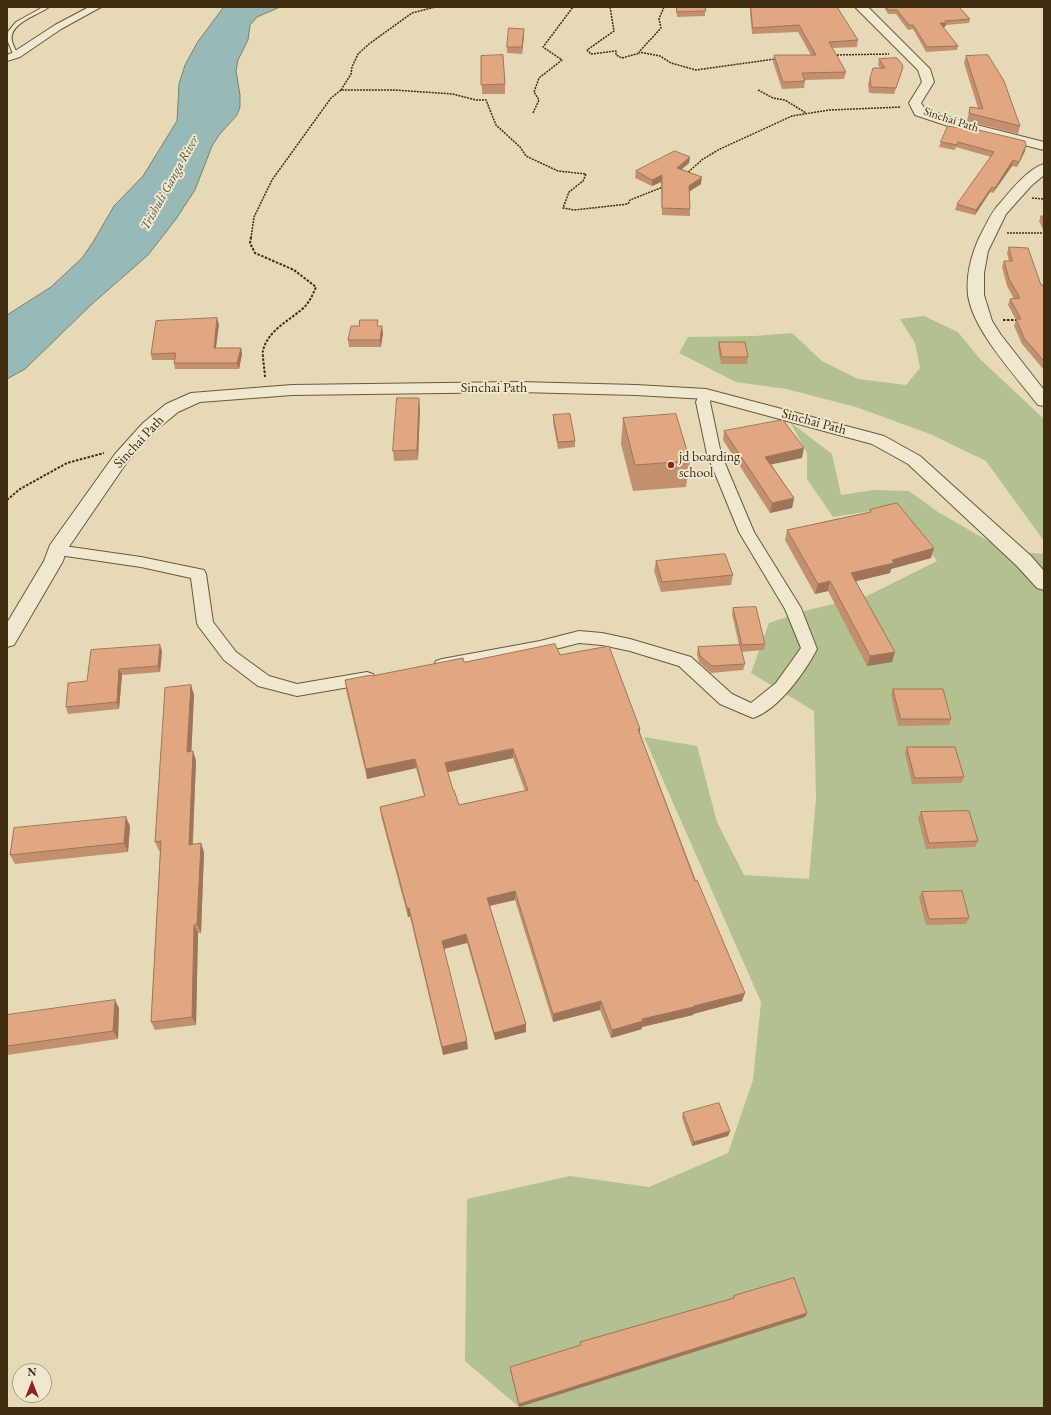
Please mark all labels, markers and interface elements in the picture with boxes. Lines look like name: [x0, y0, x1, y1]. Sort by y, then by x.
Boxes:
street label: Sinchai Path: [922, 104, 980, 136]
water label: Trishuli Ganga River: [138, 133, 202, 233]
street label: Sinchai Path: [461, 380, 527, 396]
street label: Sinchai Path: [780, 405, 848, 439]
street label: Sinchai Path: [110, 412, 168, 472]
place label: jd boarding school: [679, 449, 740, 482]
marker: jd boarding school: [666, 460, 676, 470]
north arrow: [12, 1363, 52, 1403]
text: N: [28, 1365, 36, 1379]

